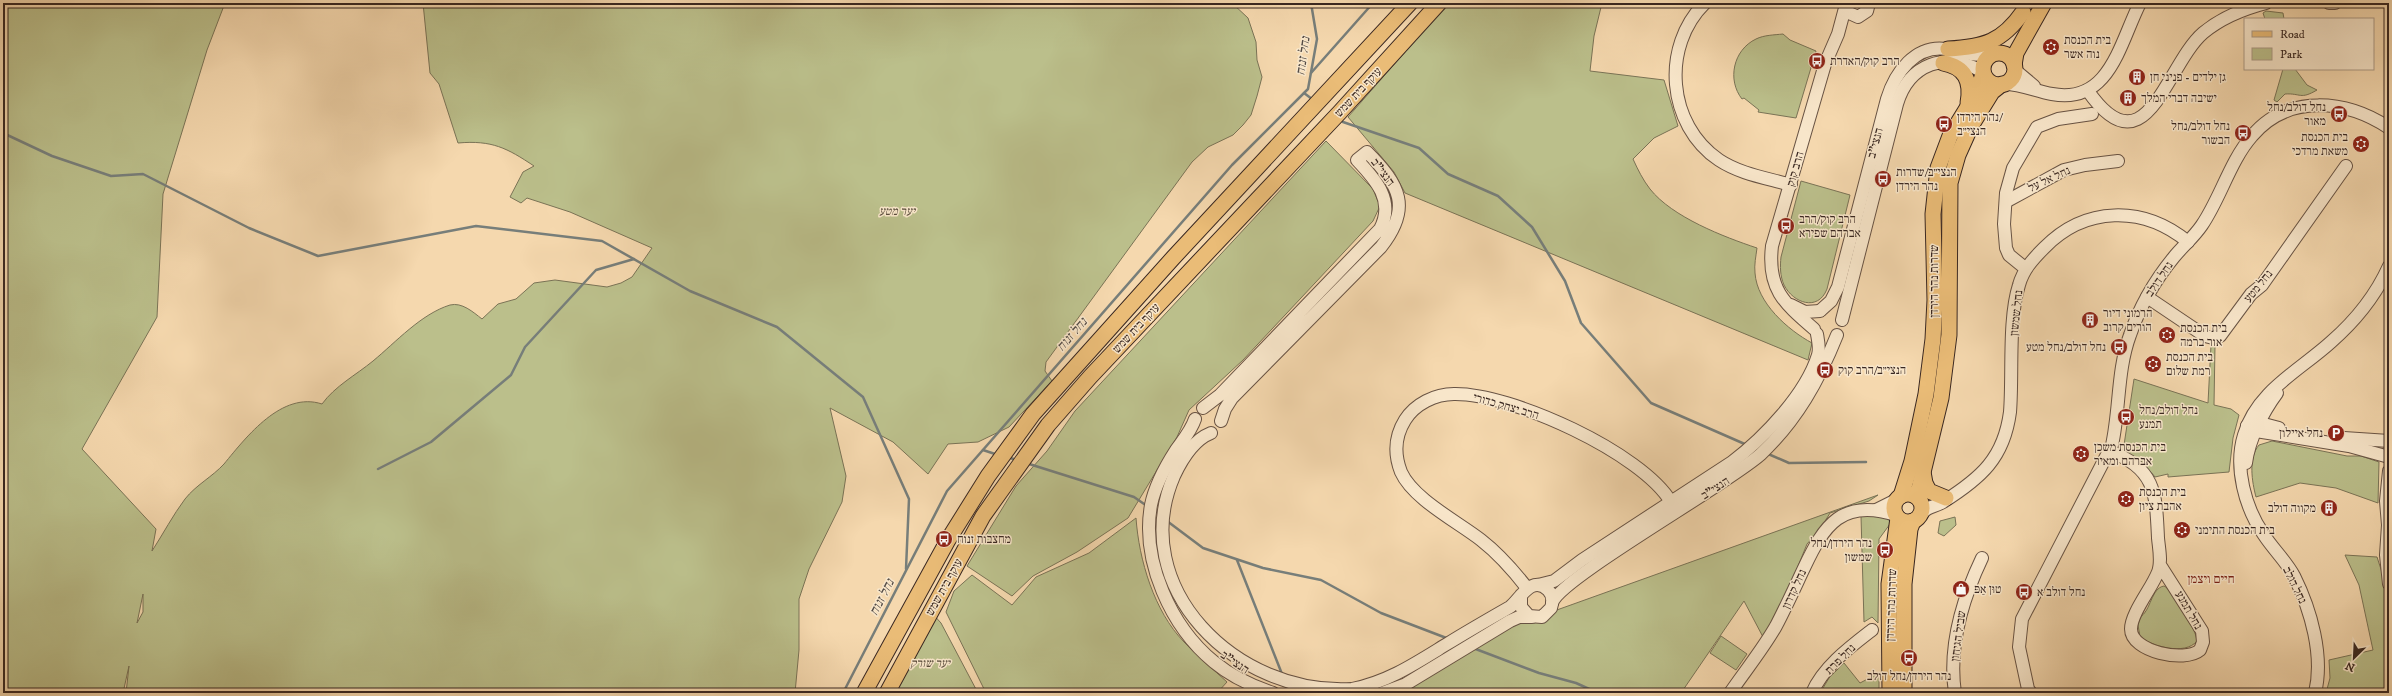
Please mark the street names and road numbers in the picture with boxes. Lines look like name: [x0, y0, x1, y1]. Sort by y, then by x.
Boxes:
street label: עוקף בית שמש: [1331, 64, 1385, 120]
street label: הנצי"ב: [1864, 126, 1887, 160]
street label: הרב קוק: [1783, 150, 1808, 188]
street label: הנצי"ב: [1367, 155, 1398, 189]
street label: נחל אל על: [2026, 163, 2073, 196]
street label: שדרות נהר הירדן: [1927, 245, 1942, 317]
street label: נחל דולב: [2142, 259, 2177, 300]
street label: נחל מטע: [2241, 267, 2276, 306]
street label: נחל שמשון: [2007, 289, 2026, 337]
street label: עוקף בית שמש: [1109, 300, 1163, 356]
street label: הרב יצחק כדורי: [1471, 390, 1541, 423]
street label: הנצי"ב: [1698, 474, 1732, 503]
street label: עוקף בית שמש: [923, 556, 966, 618]
street label: נחל דולב: [2279, 564, 2310, 606]
street label: נחל קדרון: [1779, 567, 1810, 611]
street label: שדרות נהר הירדן: [1883, 568, 1900, 642]
street label: נחל תמנע: [2172, 588, 2206, 632]
street label: שביל הגיחון: [1948, 610, 1969, 662]
street label: נחל פרת: [1822, 641, 1859, 678]
street label: הנצי"ב: [1218, 647, 1252, 677]

